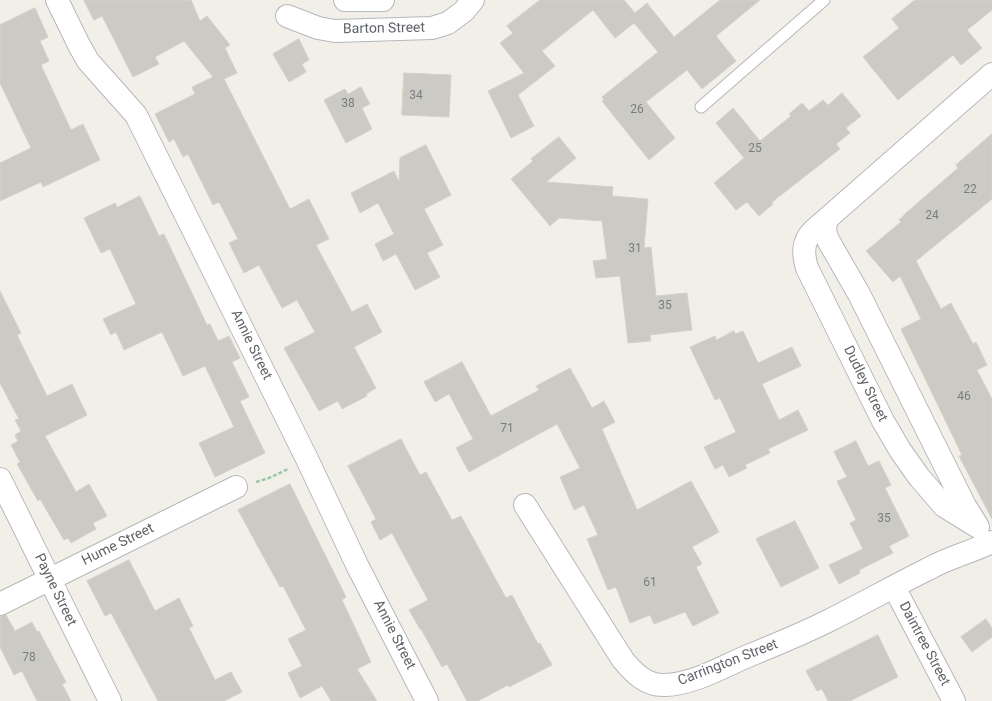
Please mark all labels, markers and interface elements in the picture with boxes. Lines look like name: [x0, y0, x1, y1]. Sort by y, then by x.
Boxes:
street label: Barton Street: [343, 20, 425, 38]
house number: 34: [409, 89, 423, 103]
house number: 38: [341, 97, 355, 111]
house number: 26: [630, 103, 644, 117]
house number: 25: [748, 142, 762, 156]
house number: 22: [963, 183, 977, 197]
house number: 24: [925, 209, 939, 223]
house number: 31: [628, 242, 642, 256]
house number: 35: [658, 299, 672, 313]
street label: Annie Street: [227, 307, 275, 383]
street label: Dudley Street: [839, 343, 891, 425]
house number: 46: [957, 390, 971, 404]
house number: 71: [500, 422, 514, 436]
house number: 35: [877, 512, 891, 526]
street label: Hume Street: [79, 520, 157, 570]
street label: Payne Street: [30, 551, 80, 629]
house number: 61: [643, 576, 657, 590]
street label: Annie Street: [369, 597, 419, 673]
street label: Daintree Street: [895, 599, 953, 689]
street label: Carrington Street: [676, 636, 780, 690]
house number: 78: [22, 651, 36, 665]

